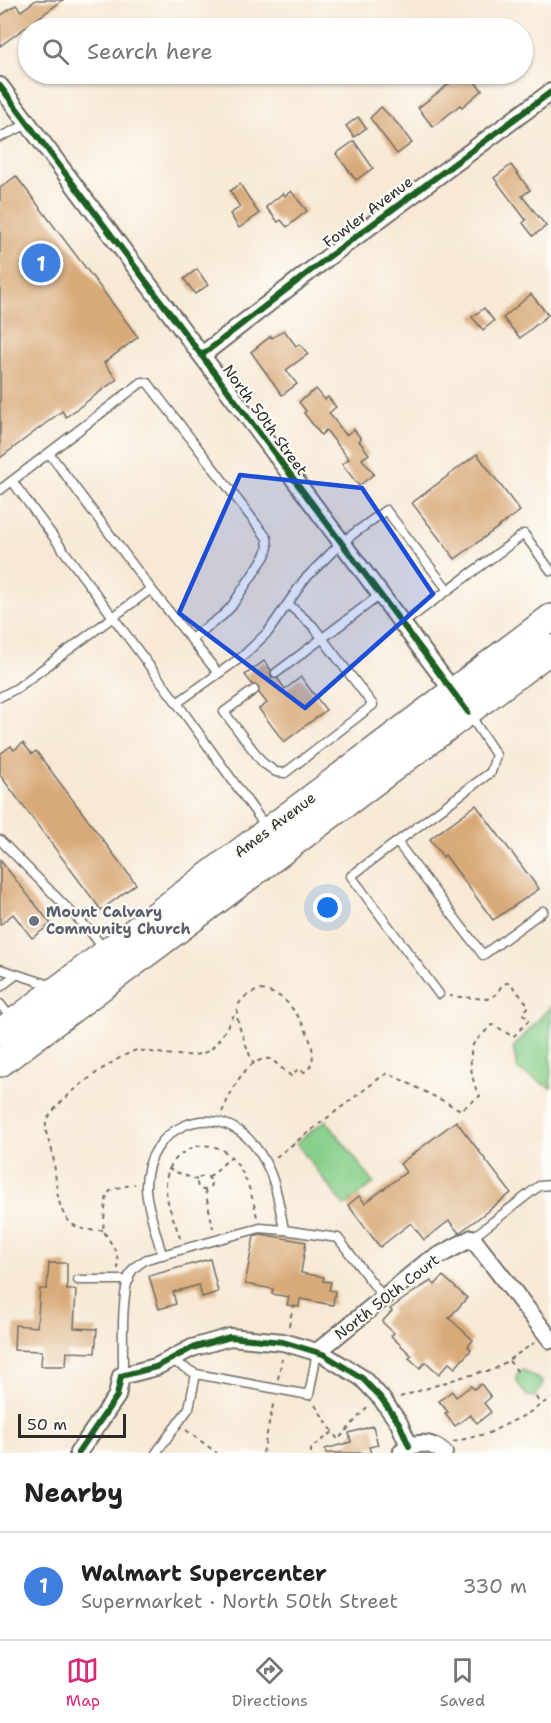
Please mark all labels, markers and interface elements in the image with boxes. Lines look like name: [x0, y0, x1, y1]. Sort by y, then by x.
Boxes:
search box: [18, 18, 533, 84]
icon: search: [39, 35, 72, 68]
text: Search here: [87, 37, 213, 66]
street label: Fowler Avenue: [319, 172, 417, 252]
pin: 1: [22, 240, 60, 286]
street label: North 50th Street: [218, 361, 312, 479]
street label: Ames Avenue: [230, 788, 320, 862]
your location: [313, 893, 342, 922]
place label: Mount Calvary Community Church: [46, 902, 190, 939]
marker: Mount Calvary Community Church: [27, 914, 41, 928]
street label: North 50th Court: [331, 1250, 443, 1344]
scale bar: [18, 1411, 126, 1438]
text: 50 m: [27, 1414, 67, 1435]
text: Nearby: [24, 1475, 123, 1510]
text: Walmart Supercenter: [81, 1559, 327, 1588]
text: 1: [39, 1573, 48, 1599]
text: 330 m: [463, 1573, 527, 1599]
text: Supermarket · North 50th Street: [81, 1588, 398, 1614]
tab: Map: [66, 1654, 100, 1711]
tab: Directions: [232, 1654, 308, 1711]
tab: Saved: [440, 1654, 485, 1711]

